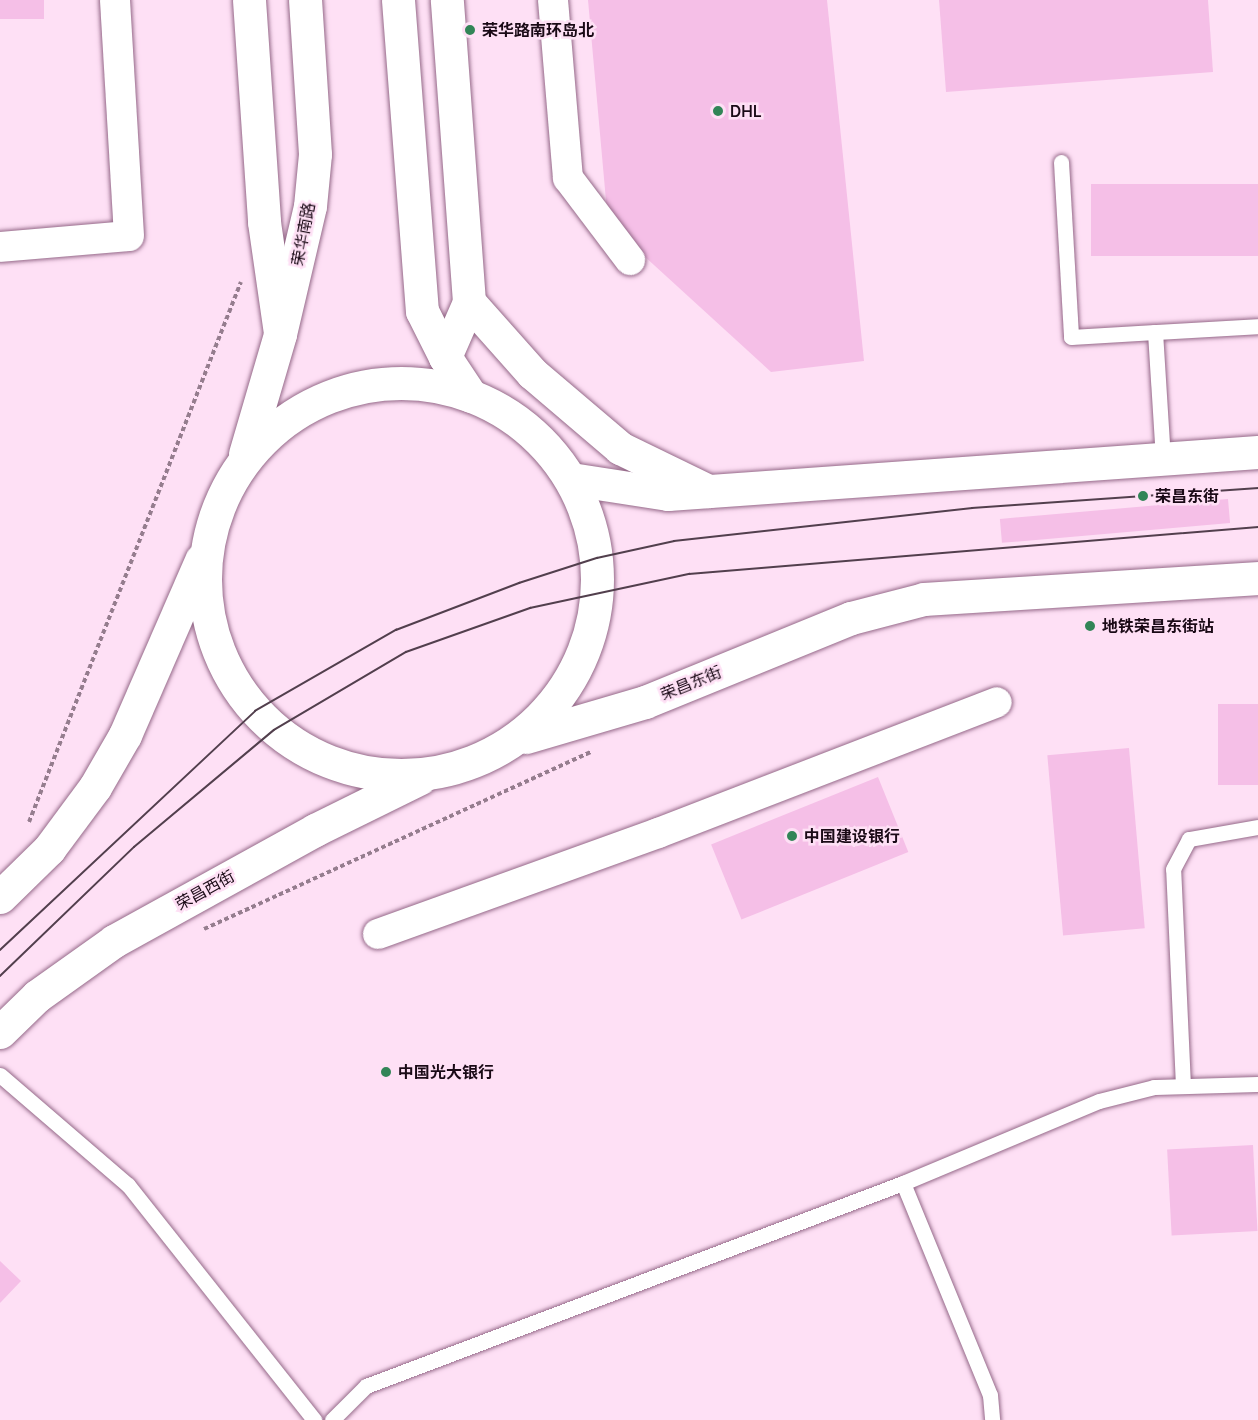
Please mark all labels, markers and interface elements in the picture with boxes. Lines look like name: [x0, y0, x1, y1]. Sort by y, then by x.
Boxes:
place label: 荣华路南环岛北: [482, 20, 594, 40]
marker: 荣华路南环岛北: [463, 23, 477, 37]
place label: DHL: [730, 101, 761, 121]
marker: DHL: [711, 104, 725, 118]
street label: 荣华南路: [287, 201, 319, 267]
place label: 荣昌东街: [1155, 486, 1219, 506]
marker: 荣昌东街: [1136, 489, 1150, 503]
place label: 地铁荣昌东街站: [1102, 616, 1214, 636]
marker: 地铁荣昌东街站: [1083, 619, 1097, 633]
street label: 荣昌东街: [658, 662, 724, 704]
place label: 中国建设银行: [804, 826, 900, 846]
marker: 中国建设银行: [785, 829, 799, 843]
street label: 荣昌西街: [172, 866, 238, 914]
place label: 中国光大银行: [398, 1062, 494, 1082]
marker: 中国光大银行: [379, 1065, 393, 1079]

